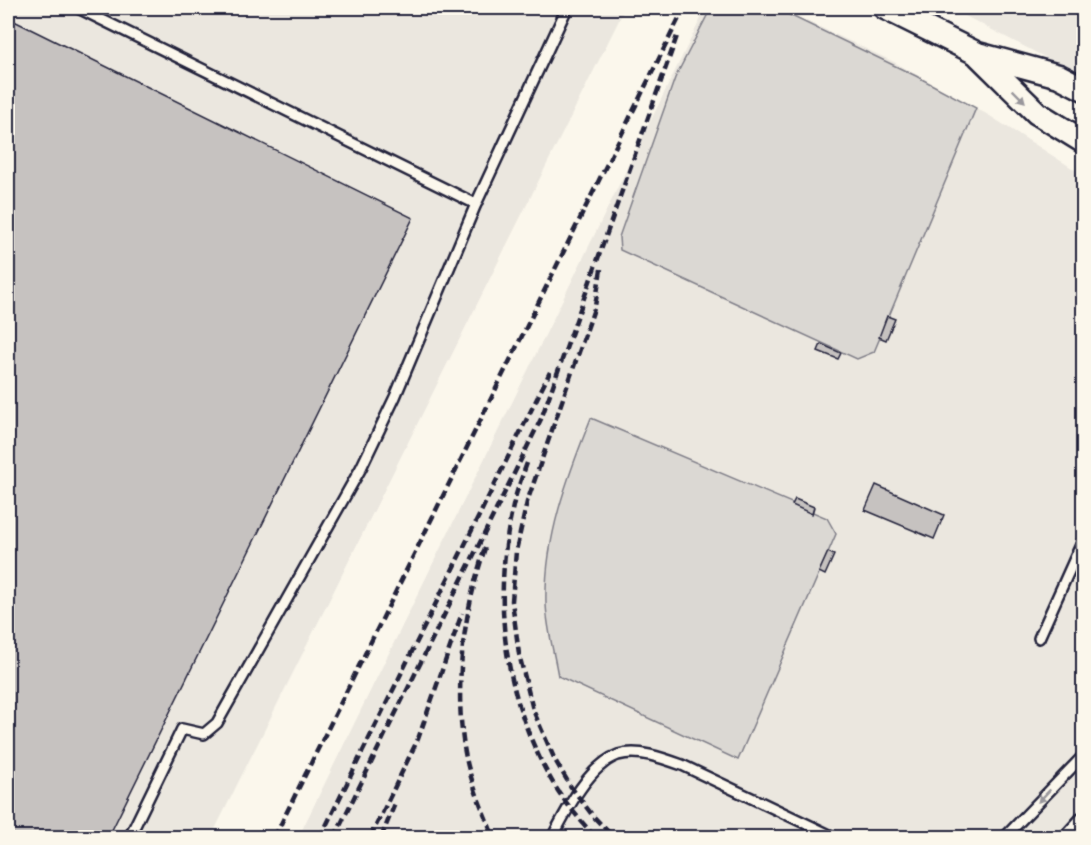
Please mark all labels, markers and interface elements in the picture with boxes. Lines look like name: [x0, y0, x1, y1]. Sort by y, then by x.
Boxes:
one-way arrow: [1012, 88, 1026, 102]
one-way arrow: [1037, 789, 1051, 803]

